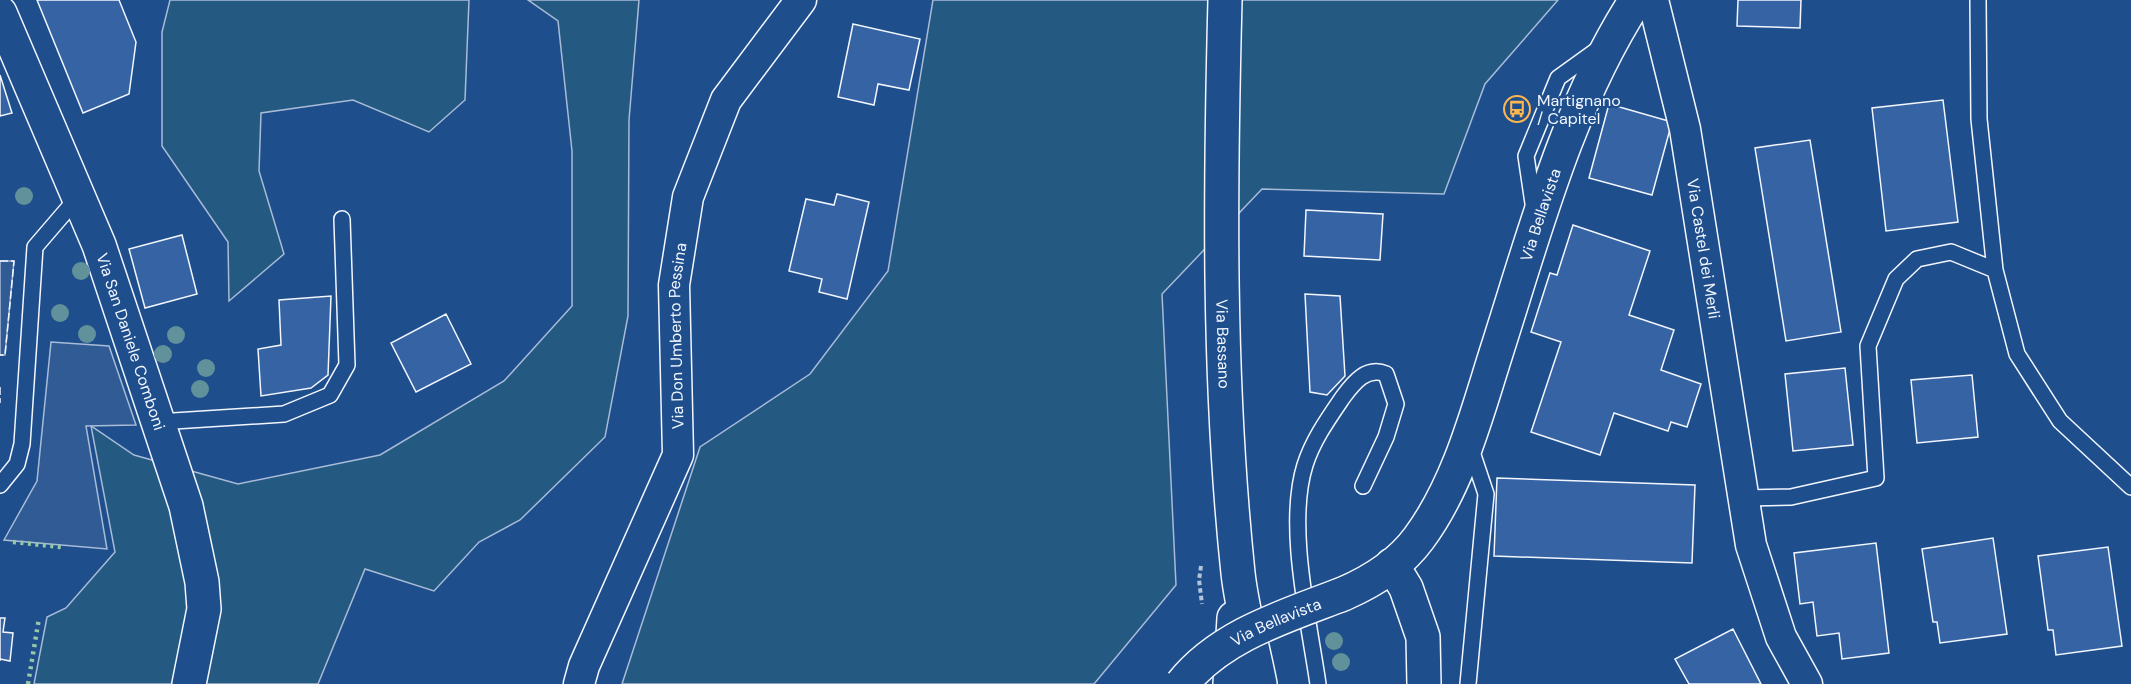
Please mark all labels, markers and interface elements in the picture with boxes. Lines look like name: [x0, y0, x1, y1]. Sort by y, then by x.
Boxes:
place label: Martignano / Capitel: [1537, 90, 1621, 129]
bus stop icon: Martignano / Capitel: [1502, 94, 1532, 124]
street label: Via Bellavista: [1515, 165, 1565, 264]
street label: Via Castel dei Merli: [1683, 177, 1725, 320]
street label: Via Don Umberto Pessina: [663, 241, 691, 429]
street label: Via San Daniele Comboni: [92, 250, 170, 433]
street label: Via Bassano: [1212, 299, 1235, 389]
street label: Via Bellavista: [1227, 593, 1324, 651]

